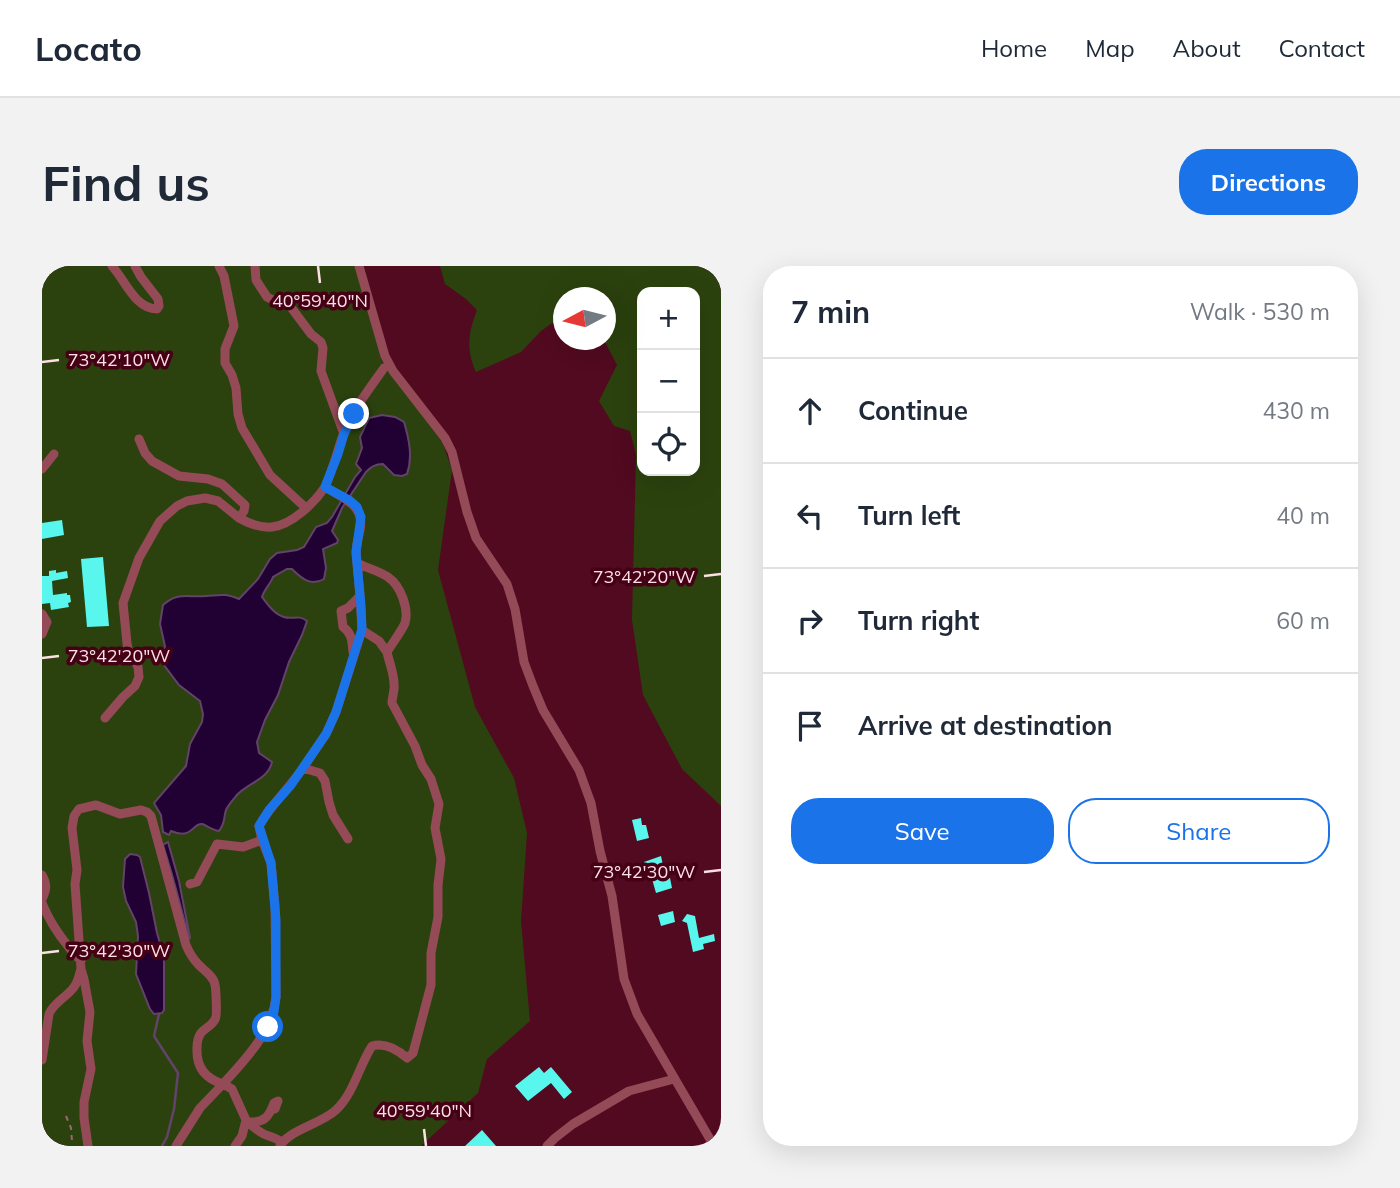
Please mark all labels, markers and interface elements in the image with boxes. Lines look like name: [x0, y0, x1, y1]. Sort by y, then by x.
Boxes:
text: Locato: [35, 28, 142, 69]
text: Home: [981, 33, 1047, 63]
text: Map: [1085, 33, 1135, 63]
text: About: [1173, 33, 1241, 63]
text: Contact: [1279, 33, 1365, 63]
button: Directions: [1179, 149, 1358, 215]
text: Find us: [42, 152, 210, 213]
north arrow: [553, 287, 616, 350]
map controls: [637, 287, 700, 476]
button: +: [637, 287, 700, 350]
text: 40°59'40"N: [272, 289, 368, 312]
text: 7 min: [791, 293, 870, 331]
text: Walk · 530 m: [1190, 297, 1330, 326]
text: 73°42'10"W: [68, 348, 170, 371]
button: −: [637, 350, 700, 413]
icon: ahead: [791, 392, 829, 430]
text: Continue: [858, 394, 968, 427]
text: 430 m: [1262, 396, 1330, 425]
route end: [338, 398, 369, 429]
button: locate: [637, 413, 700, 476]
icon: left: [791, 497, 829, 535]
text: Turn left: [858, 499, 960, 532]
text: 40 m: [1276, 501, 1330, 530]
text: 73°42'20"W: [593, 565, 695, 588]
icon: right: [791, 602, 829, 640]
text: Turn right: [858, 604, 979, 637]
text: 60 m: [1276, 606, 1330, 635]
text: 73°42'20"W: [68, 644, 170, 667]
icon: arrive: [791, 707, 829, 745]
text: Arrive at destination: [858, 709, 1113, 742]
button: Save: [791, 798, 1054, 864]
button: Share: [1068, 798, 1330, 864]
text: 73°42'30"W: [593, 860, 695, 883]
text: 73°42'30"W: [68, 939, 170, 962]
route start: [252, 1011, 283, 1042]
text: 40°59'40"N: [376, 1099, 472, 1122]

